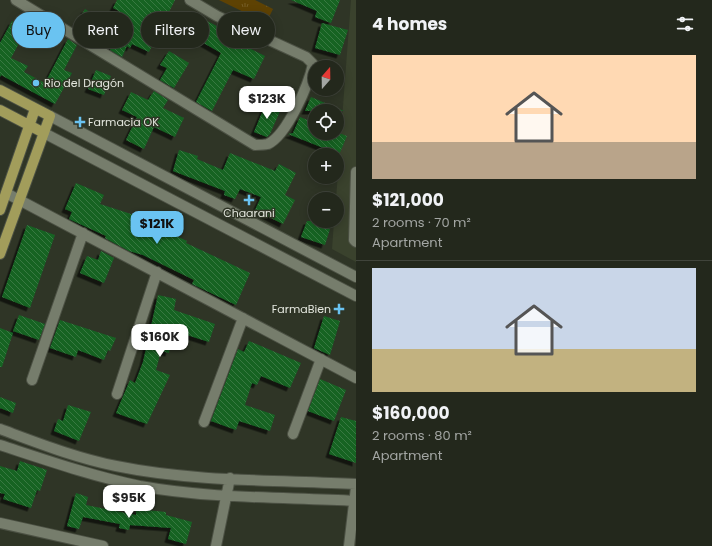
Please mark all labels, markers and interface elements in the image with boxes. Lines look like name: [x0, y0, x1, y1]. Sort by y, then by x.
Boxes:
chip: Buy: [12, 12, 65, 48]
chip: Rent: [73, 12, 133, 48]
chip: Filters: [141, 12, 209, 48]
chip: New: [217, 12, 275, 48]
text: 4 homes: [372, 12, 447, 36]
icon: filters: [674, 13, 696, 35]
north arrow: [308, 60, 344, 96]
map controls: [308, 60, 344, 228]
place label: Rio del Dragón: [44, 75, 124, 91]
marker: Rio del Dragón: [31, 78, 41, 88]
icon: home: [498, 81, 570, 153]
pin: $123K: [239, 86, 295, 120]
text: $123K: [248, 89, 286, 108]
button: locate: [308, 104, 344, 140]
place label: Farmacia OK: [88, 114, 159, 130]
marker: Farmacia OK: [75, 117, 85, 127]
button: +: [308, 148, 344, 184]
text: $121,000: [372, 188, 444, 212]
button: −: [308, 192, 344, 228]
marker: Chaarani: [244, 195, 254, 205]
place label: Chaarani: [223, 205, 275, 221]
pin: $121K: [129, 211, 185, 245]
text: 2 rooms · 70 m²: [372, 213, 471, 232]
text: $121K: [140, 214, 174, 233]
text: Apartment: [372, 233, 442, 252]
icon: home: [498, 294, 570, 366]
place label: FarmaBien: [272, 301, 331, 317]
marker: FarmaBien: [334, 304, 344, 314]
pin: $160K: [132, 324, 188, 358]
text: $160K: [140, 327, 180, 346]
text: $160,000: [372, 401, 450, 425]
text: 2 rooms · 80 m²: [372, 426, 472, 445]
text: Apartment: [372, 446, 442, 465]
pin: $95K: [105, 485, 153, 519]
text: $95K: [112, 488, 146, 507]

